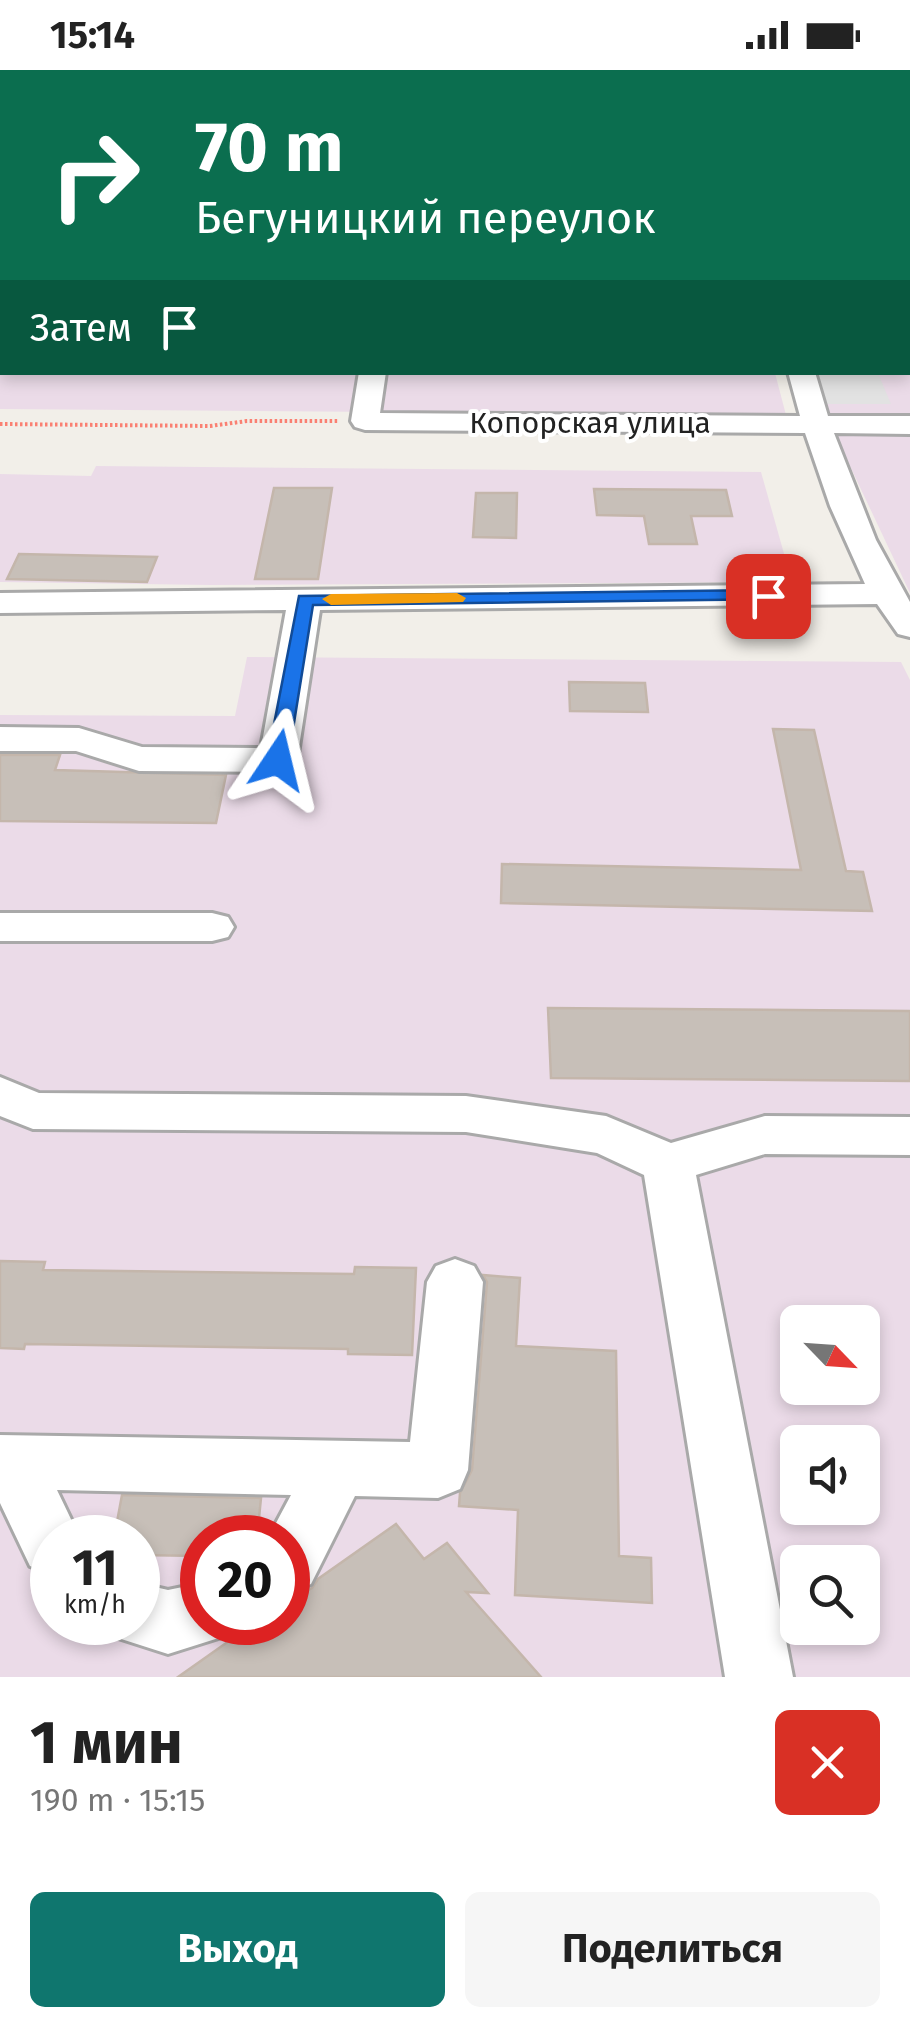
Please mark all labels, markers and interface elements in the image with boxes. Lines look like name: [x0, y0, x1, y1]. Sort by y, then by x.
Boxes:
text: 15:14: [50, 12, 135, 58]
text: 70 m: [195, 106, 344, 190]
icon: right: [30, 110, 160, 240]
text: Бегуницкий переулок: [195, 191, 656, 245]
icon: arrive: [152, 300, 207, 355]
text: Затем: [30, 305, 132, 351]
street label: Копорская улица: [469, 405, 711, 441]
pin: [726, 554, 811, 639]
icon: arrive: [741, 569, 796, 624]
position arrow: [226, 708, 330, 812]
north arrow: [780, 1305, 880, 1405]
map controls: [780, 1305, 880, 1645]
button: sound: [780, 1425, 880, 1525]
speed limit sign: 20: [180, 1515, 310, 1645]
text: 11: [72, 1538, 118, 1598]
button: search: [780, 1545, 880, 1645]
text: km/h: [64, 1590, 126, 1620]
text: 1 мин: [30, 1707, 183, 1779]
button: close: [775, 1710, 880, 1815]
text: 190 m · 15:15: [30, 1781, 205, 1819]
button: Выход: [30, 1892, 445, 2007]
button: Поделиться: [465, 1892, 880, 2007]

